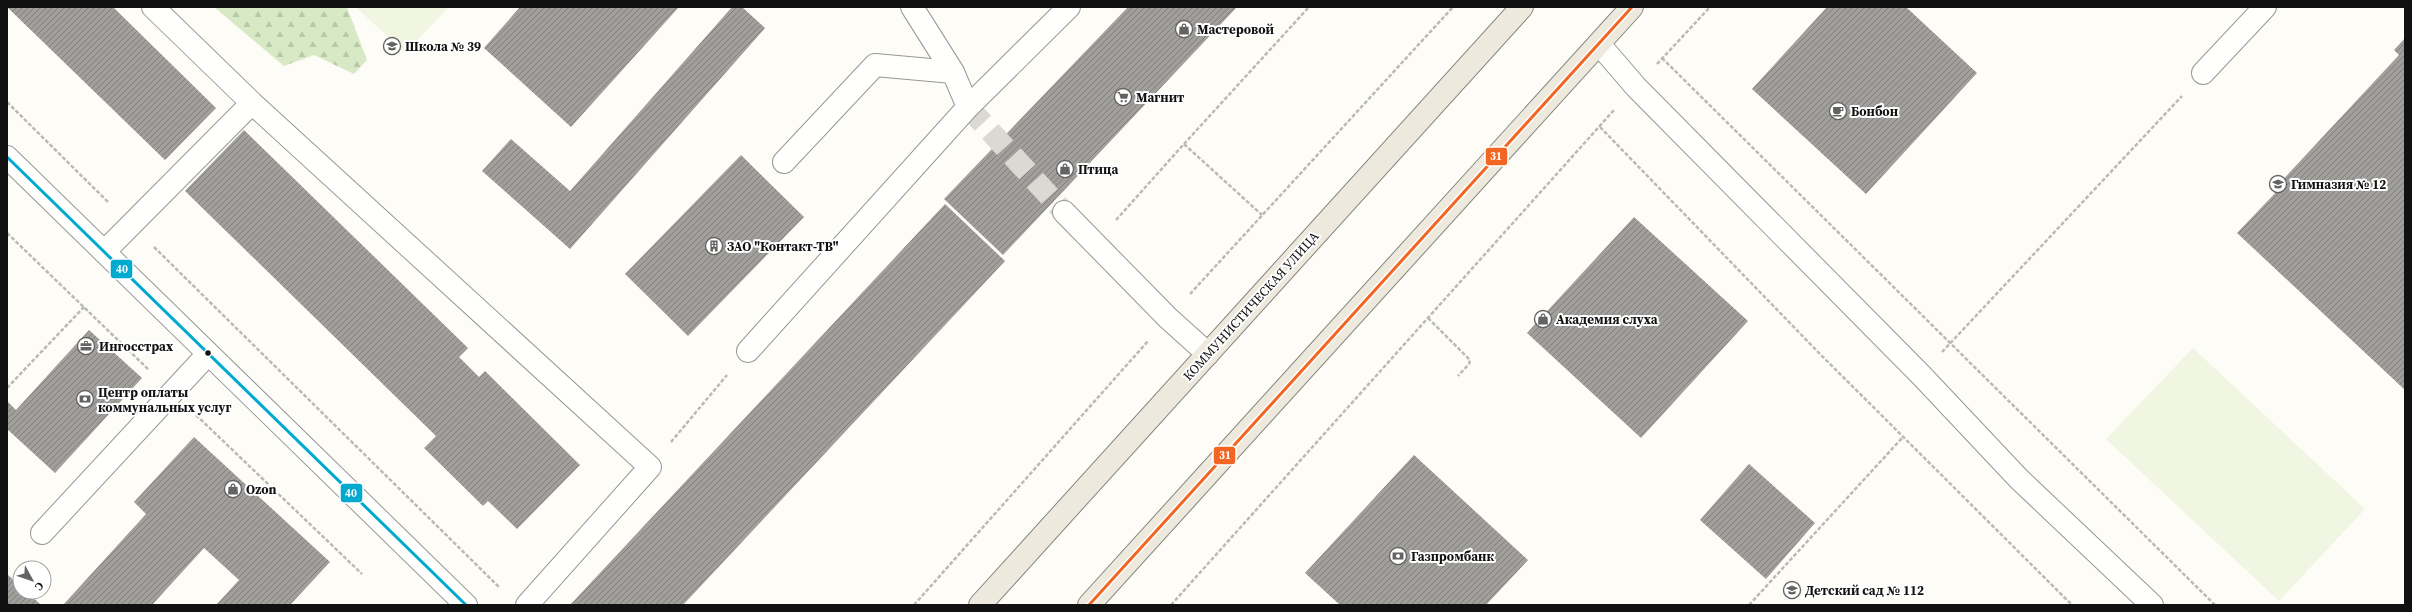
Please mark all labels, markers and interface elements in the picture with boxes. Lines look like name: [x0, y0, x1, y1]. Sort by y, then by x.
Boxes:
shop icon: Мастеровой: [1174, 19, 1194, 39]
place label: Мастеровой: [1197, 21, 1275, 38]
school or university icon: Школа № 39: [382, 36, 402, 56]
place label: Школа № 39: [405, 38, 481, 55]
supermarket icon: Магнит: [1113, 87, 1133, 107]
place label: Магнит: [1136, 89, 1184, 106]
cafe icon: Бонбон: [1828, 101, 1848, 121]
place label: Бонбон: [1851, 103, 1899, 120]
line badge: 31: [1485, 147, 1508, 166]
text: 31: [1490, 149, 1502, 164]
shop icon: Птица: [1055, 159, 1075, 179]
place label: Птица: [1078, 161, 1119, 178]
school or university icon: Гимназия № 12: [2268, 174, 2288, 194]
place label: Гимназия № 12: [2291, 176, 2386, 193]
street label: КОММУНИСТИЧЕСКАЯ УЛИЦА: [1179, 228, 1323, 384]
building icon: ЗАО "Контакт-ТВ": [704, 236, 724, 256]
place label: ЗАО "Контакт-ТВ": [727, 238, 839, 255]
line badge: 40: [110, 259, 133, 279]
text: 40: [116, 262, 128, 277]
shop icon: Академия слуха: [1533, 309, 1553, 329]
place label: Академия слуха: [1556, 311, 1658, 328]
office icon: Ингосстрах: [76, 336, 96, 356]
place label: Ингосстрах: [99, 338, 174, 355]
unlabelled marker: [203, 348, 213, 358]
place label: Центр оплаты коммунальных услуг: [98, 384, 232, 416]
bank icon: Центр оплаты коммунальных услуг: [75, 389, 95, 409]
line badge: 31: [1213, 446, 1236, 465]
text: 31: [1219, 448, 1231, 463]
shop icon: Ozon: [223, 479, 243, 499]
place label: Ozon: [246, 481, 277, 498]
line badge: 40: [340, 483, 363, 503]
text: 40: [345, 486, 357, 501]
bank icon: Газпромбанк: [1388, 546, 1408, 566]
place label: Газпромбанк: [1411, 548, 1494, 565]
north arrow: [12, 560, 52, 600]
text: С: [31, 579, 47, 594]
school or university icon: Детский сад № 112: [1782, 580, 1802, 600]
place label: Детский сад № 112: [1805, 582, 1924, 599]

